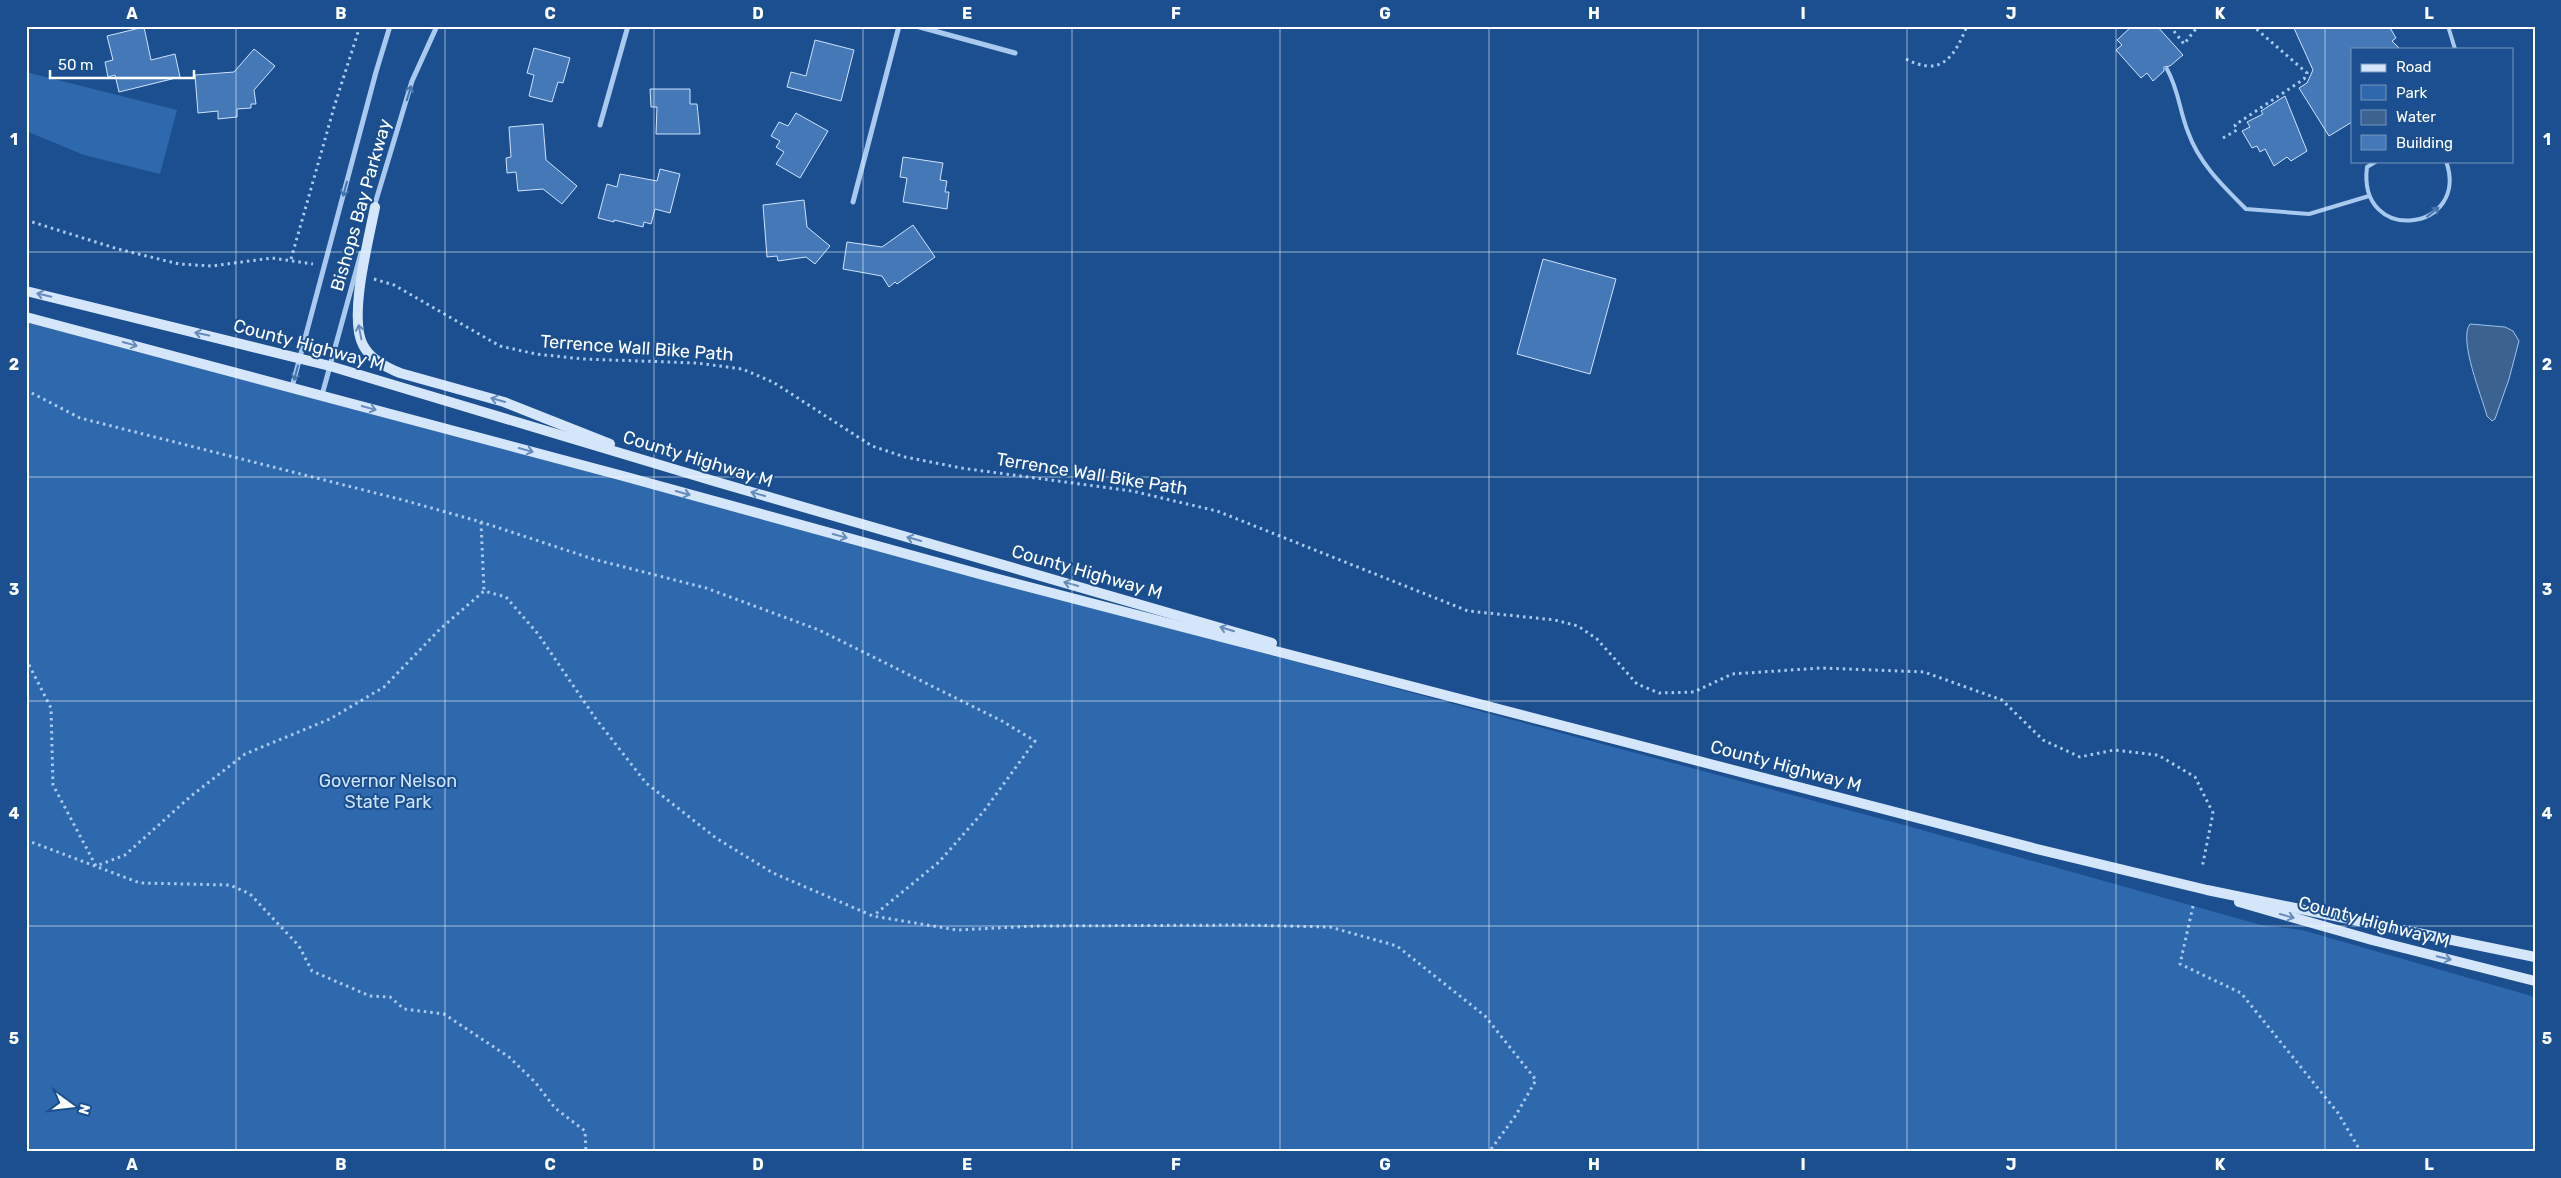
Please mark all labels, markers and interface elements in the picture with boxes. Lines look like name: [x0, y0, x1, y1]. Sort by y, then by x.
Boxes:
text: A: [126, 4, 138, 23]
text: B: [335, 4, 347, 23]
text: C: [544, 4, 556, 23]
text: D: [752, 4, 764, 23]
text: E: [962, 4, 972, 23]
text: F: [1171, 4, 1181, 23]
text: G: [1379, 4, 1391, 23]
text: H: [1588, 4, 1600, 23]
text: I: [1800, 4, 1806, 23]
text: J: [2006, 4, 2016, 23]
text: K: [2215, 4, 2226, 23]
text: L: [2424, 4, 2434, 23]
scale bar: [50, 48, 194, 80]
legend: [2351, 48, 2514, 162]
text: 50 m: [58, 56, 93, 74]
text: Road: [2396, 58, 2432, 76]
text: Park: [2396, 84, 2427, 102]
one-way arrow: [404, 85, 414, 101]
text: Water: [2396, 108, 2436, 126]
street label: Bishops Bay Parkway: [326, 116, 396, 294]
text: 1: [10, 130, 18, 149]
text: 1: [2543, 130, 2551, 149]
text: Building: [2396, 134, 2453, 152]
one-way arrow: [339, 181, 349, 197]
one-way arrow: [2426, 207, 2440, 217]
one-way arrow: [36, 290, 52, 300]
street label: County Highway M: [231, 314, 387, 376]
one-way arrow: [354, 324, 364, 340]
one-way arrow: [194, 329, 210, 338]
street label: Terrence Wall Bike Path: [540, 330, 734, 366]
one-way arrow: [122, 340, 138, 350]
text: 2: [9, 355, 19, 374]
text: 2: [2542, 355, 2552, 374]
one-way arrow: [291, 364, 300, 380]
one-way arrow: [490, 395, 506, 404]
one-way arrow: [361, 404, 377, 413]
street label: County Highway M: [620, 426, 776, 492]
one-way arrow: [518, 446, 534, 455]
street label: Terrence Wall Bike Path: [995, 448, 1189, 500]
one-way arrow: [675, 488, 691, 498]
one-way arrow: [751, 489, 767, 499]
one-way arrow: [831, 532, 847, 541]
one-way arrow: [907, 534, 923, 544]
street label: County Highway M: [1009, 540, 1165, 604]
one-way arrow: [1063, 579, 1079, 589]
text: 3: [9, 580, 19, 599]
text: 3: [2542, 580, 2552, 599]
one-way arrow: [1219, 623, 1235, 633]
street label: County Highway M: [1708, 735, 1864, 797]
park label: Governor Nelson State Park: [319, 770, 457, 813]
text: 4: [9, 804, 20, 823]
text: 4: [2542, 804, 2553, 823]
street label: County Highway M: [2296, 891, 2452, 953]
one-way arrow: [2278, 912, 2294, 921]
one-way arrow: [2435, 954, 2451, 963]
text: 5: [9, 1029, 19, 1048]
text: 5: [2542, 1029, 2552, 1048]
north arrow: [48, 1080, 98, 1130]
text: N: [75, 1102, 94, 1116]
text: A: [126, 1155, 138, 1174]
text: B: [335, 1155, 347, 1174]
text: C: [544, 1155, 556, 1174]
text: D: [752, 1155, 764, 1174]
text: E: [962, 1155, 972, 1174]
text: F: [1171, 1155, 1181, 1174]
text: G: [1379, 1155, 1391, 1174]
text: H: [1588, 1155, 1600, 1174]
text: I: [1800, 1155, 1806, 1174]
text: J: [2006, 1155, 2016, 1174]
text: K: [2215, 1155, 2226, 1174]
text: L: [2424, 1155, 2434, 1174]

